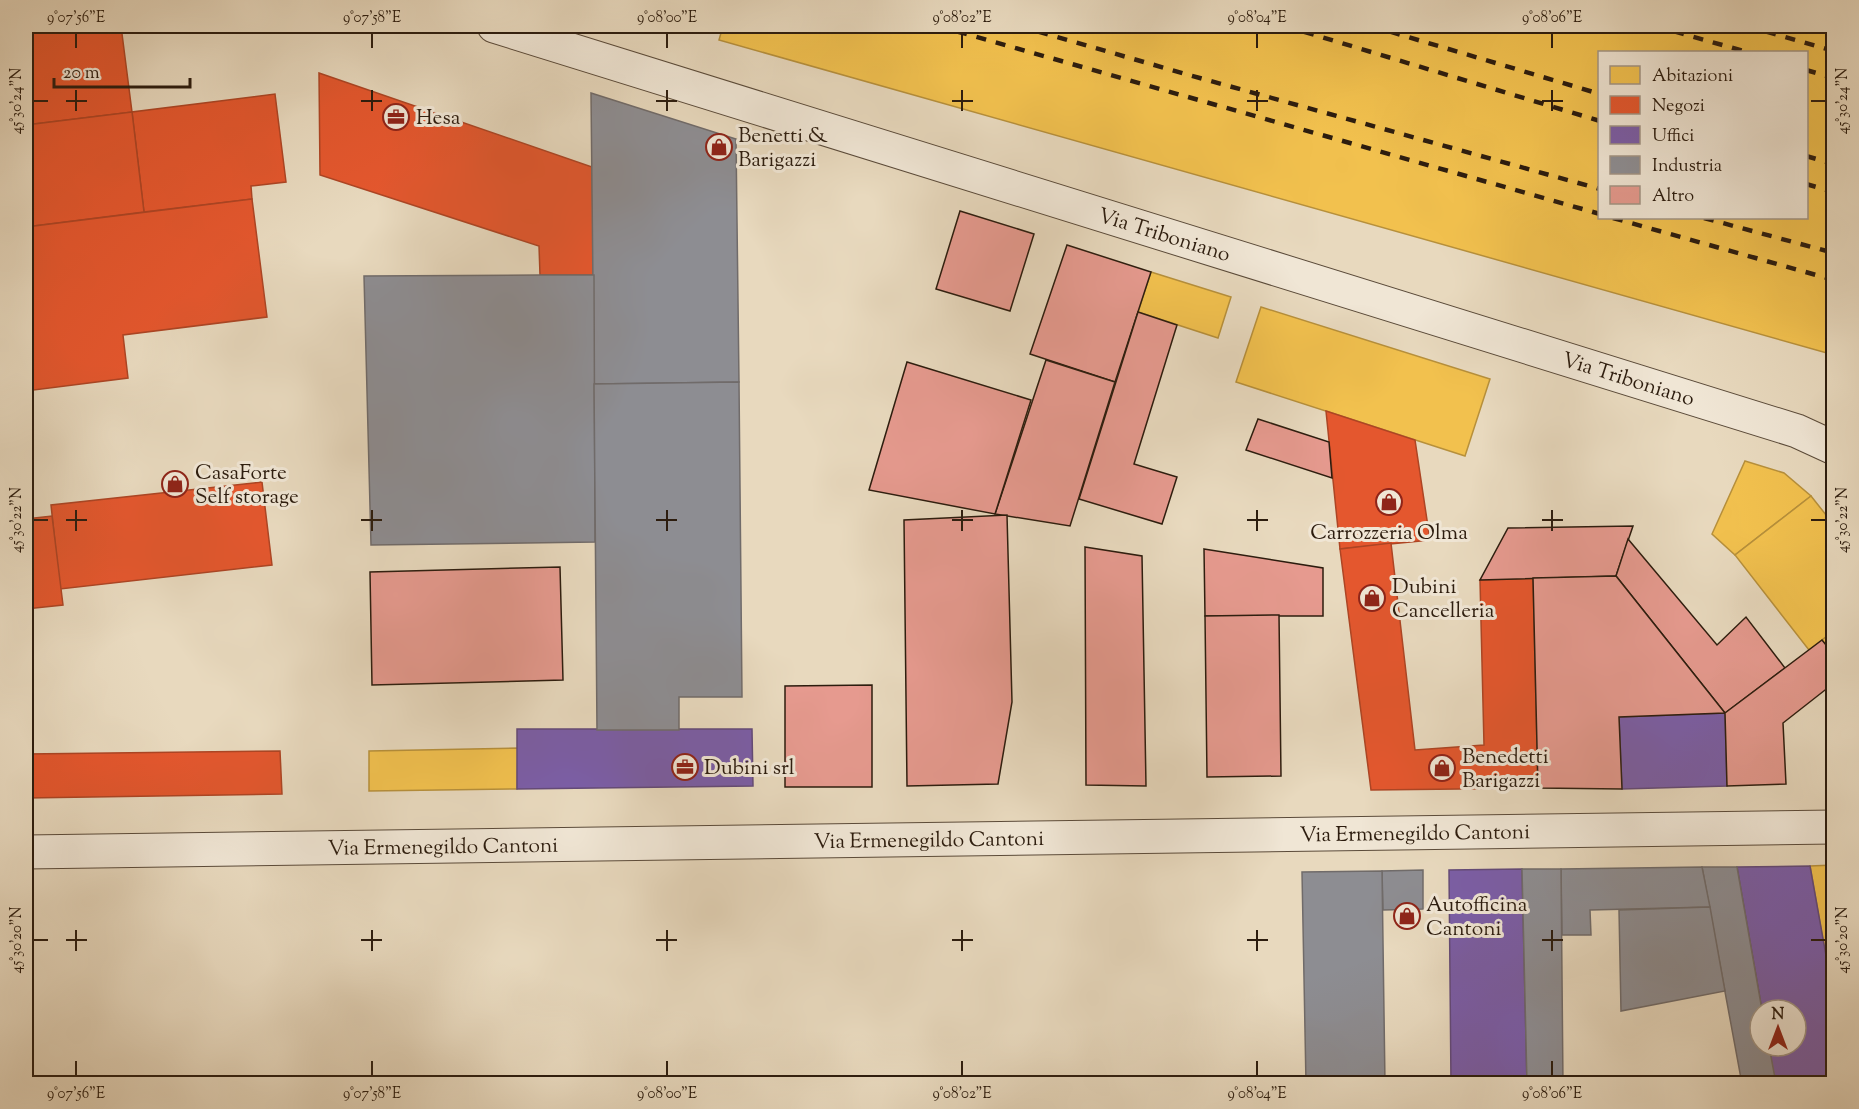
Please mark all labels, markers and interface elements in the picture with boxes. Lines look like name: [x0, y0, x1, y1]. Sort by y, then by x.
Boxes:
text: 9°07'56"E: [47, 8, 105, 29]
text: 9°07'58"E: [343, 8, 401, 29]
text: 9°08'00"E: [637, 8, 697, 29]
text: 9°08'02"E: [932, 8, 992, 29]
text: 9°08'04"E: [1227, 8, 1287, 29]
text: 9°08'06"E: [1522, 8, 1582, 29]
scale bar: [54, 51, 190, 89]
legend: [1598, 51, 1808, 219]
text: 20 m: [63, 61, 100, 87]
text: Abitazioni: [1652, 64, 1733, 90]
text: 45°30'24"N: [7, 68, 28, 134]
text: 45°30'24"N: [1833, 68, 1854, 134]
text: Negozi: [1652, 94, 1705, 120]
office icon: Hesa: [381, 102, 411, 132]
place label: Hesa: [416, 104, 461, 134]
place label: Benetti & Barigazzi: [738, 122, 828, 176]
text: Uffici: [1652, 124, 1694, 150]
shop icon: Benetti & Barigazzi: [704, 132, 734, 162]
text: Industria: [1652, 154, 1722, 180]
text: Altro: [1652, 184, 1694, 210]
street label: Via Triboniano: [1094, 202, 1234, 271]
street label: Via Triboniano: [1558, 346, 1698, 415]
place label: CasaForte Self storage: [195, 459, 299, 513]
shop icon: CasaForte Self storage: [160, 469, 190, 499]
text: 45°30'22"N: [7, 487, 28, 553]
shop icon: Carrozzeria Olma: [1374, 487, 1404, 517]
text: 45°30'22"N: [1833, 487, 1854, 553]
place label: Carrozzeria Olma: [1310, 519, 1468, 549]
place label: Dubini Cancelleria: [1392, 573, 1495, 627]
shop icon: Dubini Cancelleria: [1357, 583, 1387, 613]
place label: Benedetti Barigazzi: [1462, 743, 1549, 797]
office icon: Dubini srl: [670, 752, 700, 782]
shop icon: Benedetti Barigazzi: [1427, 753, 1457, 783]
place label: Dubini srl: [704, 754, 795, 784]
street label: Via Ermenegildo Cantoni: [1299, 818, 1530, 851]
street label: Via Ermenegildo Cantoni: [813, 825, 1044, 858]
street label: Via Ermenegildo Cantoni: [328, 832, 558, 865]
place label: Autofficina Cantoni: [1426, 891, 1528, 945]
shop icon: Autofficina Cantoni: [1392, 901, 1422, 931]
text: 45°30'20"N: [7, 907, 28, 973]
text: 45°30'20"N: [1833, 907, 1854, 973]
north arrow: [1748, 998, 1808, 1058]
text: N: [1772, 1004, 1785, 1027]
text: 9°07'56"E: [47, 1084, 105, 1105]
text: 9°07'58"E: [343, 1084, 401, 1105]
text: 9°08'00"E: [637, 1084, 697, 1105]
text: 9°08'02"E: [932, 1084, 992, 1105]
text: 9°08'04"E: [1227, 1084, 1287, 1105]
text: 9°08'06"E: [1522, 1084, 1582, 1105]

